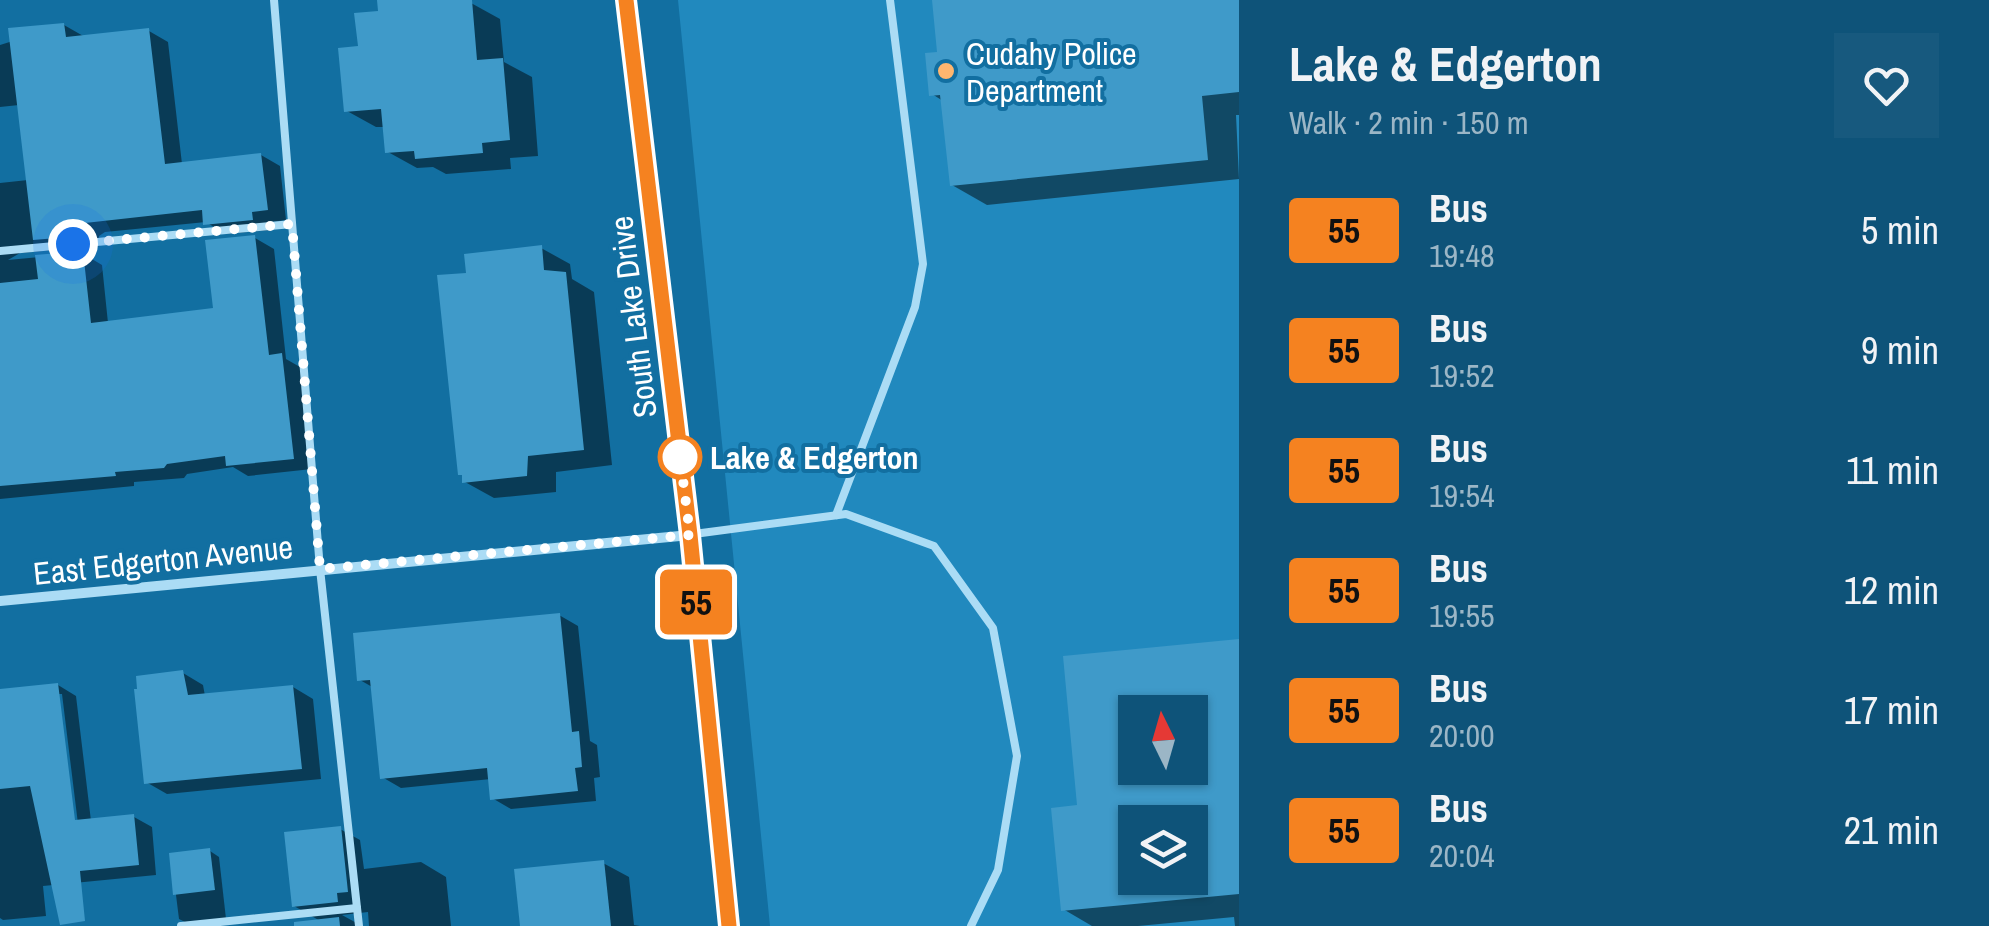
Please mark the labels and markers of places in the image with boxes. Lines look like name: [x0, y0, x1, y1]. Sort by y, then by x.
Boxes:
place label: Cudahy Police Department: [966, 32, 1137, 112]
marker: Cudahy Police Department: [935, 60, 957, 82]
marker: Lake & Edgerton: [659, 436, 701, 478]
place label: Lake & Edgerton: [710, 436, 919, 479]

